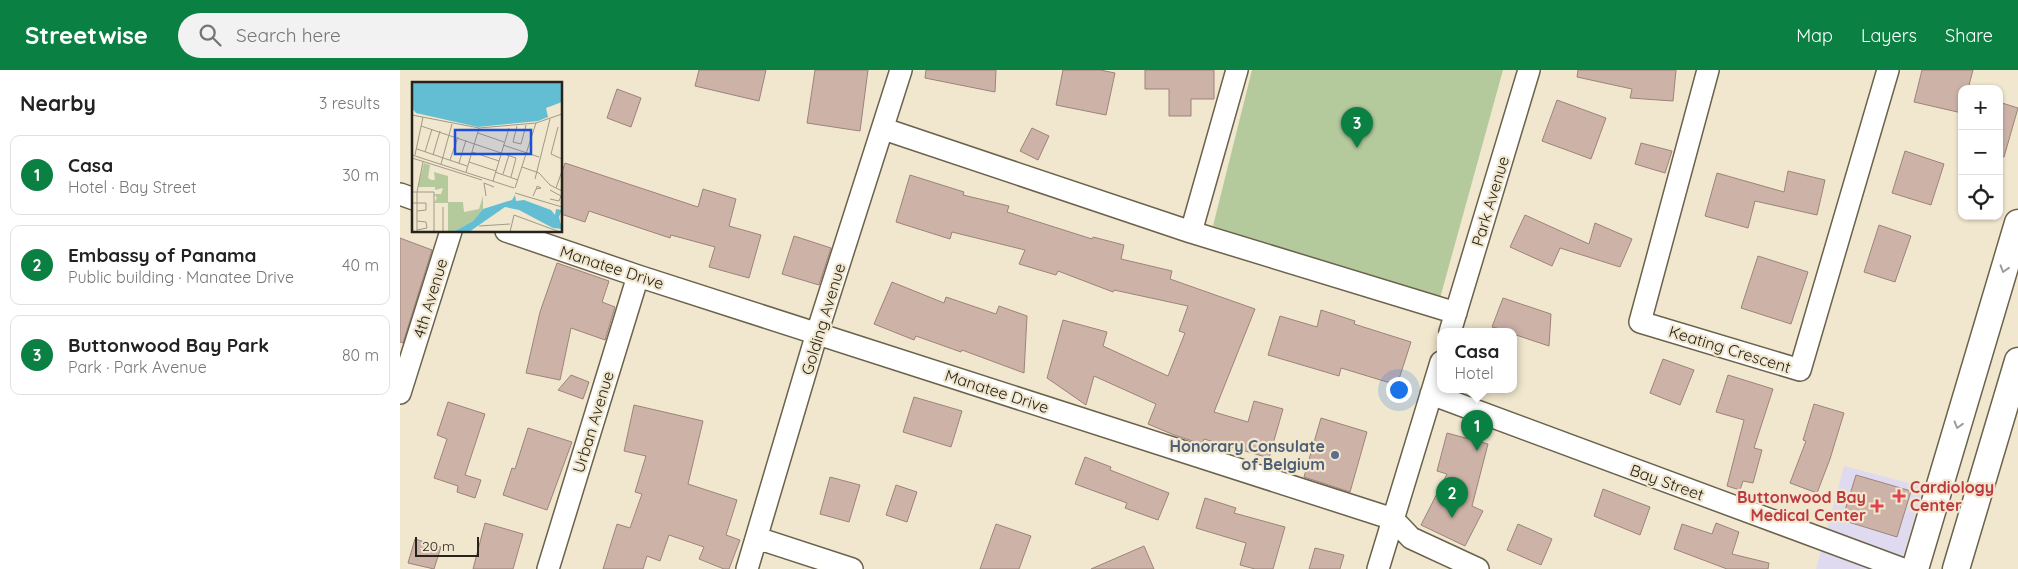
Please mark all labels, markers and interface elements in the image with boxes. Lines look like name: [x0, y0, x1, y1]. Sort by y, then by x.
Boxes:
search box: [178, 13, 528, 58]
text: Streetwise: [25, 20, 148, 50]
icon: search: [196, 21, 224, 49]
text: Search here: [236, 23, 341, 47]
text: Map: [1796, 24, 1833, 47]
text: Layers: [1861, 24, 1917, 47]
text: Share: [1945, 24, 1993, 47]
inset map: [412, 82, 562, 232]
map controls: [1958, 85, 2003, 220]
button: +: [1958, 85, 2003, 130]
text: Nearby: [20, 90, 96, 116]
text: 3 results: [319, 93, 380, 113]
pin: 3: [1341, 107, 1373, 148]
button: −: [1958, 130, 2003, 175]
text: Casa: [68, 153, 113, 177]
street label: Park Avenue: [1467, 154, 1513, 248]
text: 1: [34, 165, 40, 185]
text: 30 m: [342, 165, 379, 185]
button: locate: [1958, 175, 2003, 220]
text: Hotel · Bay Street: [68, 177, 196, 197]
street label: Manatee Drive: [557, 241, 667, 293]
text: Embassy of Panama: [68, 243, 257, 267]
text: 2: [32, 255, 42, 275]
text: 40 m: [342, 255, 379, 275]
street label: 4th Avenue: [408, 256, 452, 340]
street label: Golding Avenue: [797, 261, 849, 377]
one-way arrow: [2000, 265, 2010, 273]
text: Public building · Manatee Drive: [68, 267, 294, 287]
street label: Keating Crescent: [1667, 321, 1793, 377]
popup: [1437, 328, 1517, 393]
text: Buttonwood Bay Park: [68, 333, 269, 357]
text: Casa: [1454, 339, 1500, 363]
text: 3: [33, 345, 41, 365]
text: 80 m: [342, 345, 379, 365]
text: Park · Park Avenue: [68, 357, 207, 377]
text: Hotel: [1454, 363, 1494, 383]
street label: Manatee Drive: [942, 365, 1052, 417]
street label: Urban Avenue: [568, 369, 618, 475]
your location: [1386, 377, 1412, 403]
pin: 1: [1461, 410, 1493, 451]
one-way arrow: [1953, 421, 1963, 429]
place label: Honorary Consulate of Belgium: [1169, 436, 1325, 474]
marker: Honorary Consulate of Belgium: [1329, 449, 1341, 461]
street label: Bay Street: [1627, 459, 1707, 505]
pin: 2: [1436, 477, 1468, 518]
place label: Cardiology Center: [1910, 477, 1994, 515]
place label: Buttonwood Bay Medical Center: [1737, 487, 1866, 525]
marker: Cardiology Center: [1892, 489, 1906, 503]
marker: Buttonwood Bay Medical Center: [1870, 499, 1884, 513]
scale bar: [415, 534, 479, 557]
text: 20 m: [422, 537, 455, 555]

